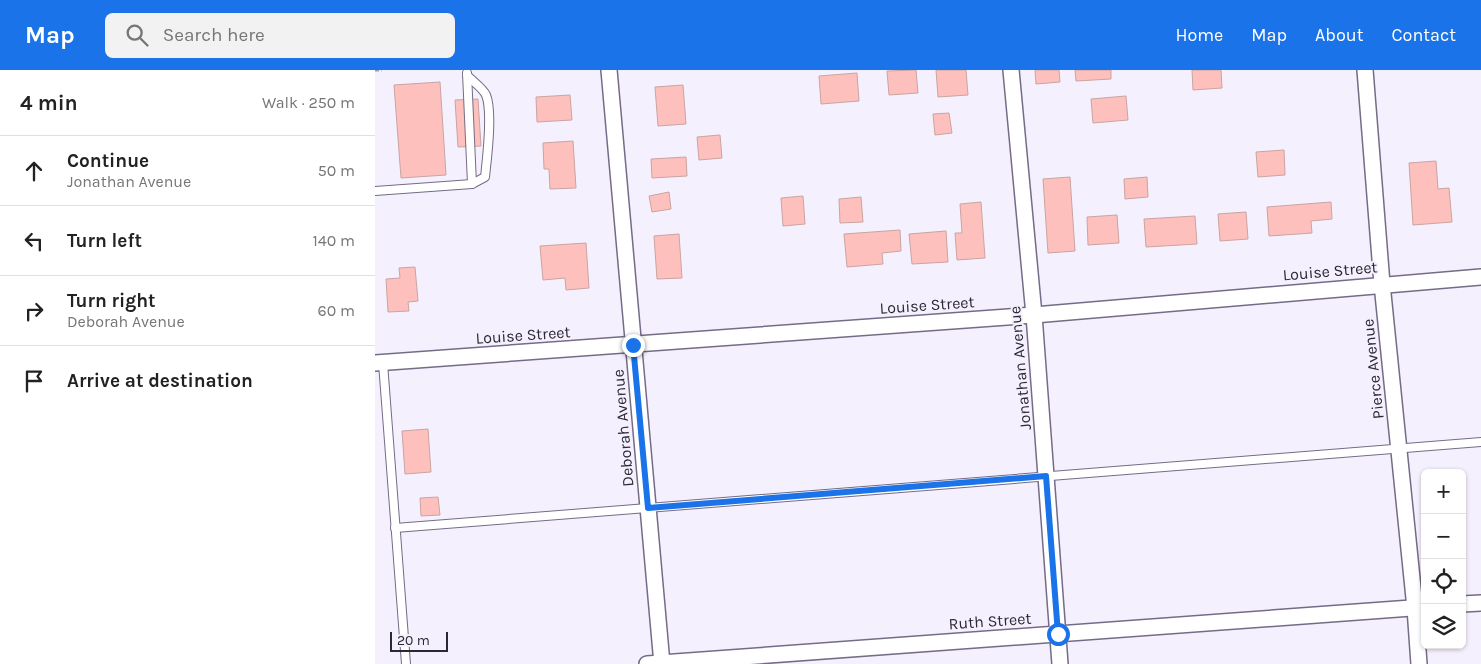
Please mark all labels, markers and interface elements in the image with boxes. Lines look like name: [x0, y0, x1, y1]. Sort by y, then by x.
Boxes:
search box: [105, 13, 455, 58]
text: Map: [25, 21, 75, 49]
icon: search: [123, 21, 151, 49]
text: Search here: [163, 24, 265, 46]
text: Home: [1175, 24, 1223, 46]
text: Map: [1251, 24, 1287, 46]
text: About: [1315, 24, 1364, 46]
text: Contact: [1392, 24, 1456, 46]
text: 4 min: [20, 91, 78, 115]
text: Walk · 250 m: [262, 93, 355, 112]
text: Continue: [67, 150, 149, 172]
icon: ahead: [20, 157, 48, 185]
text: 50 m: [318, 161, 355, 180]
text: Jonathan Avenue: [67, 172, 191, 191]
icon: left: [20, 227, 48, 255]
text: Turn left: [67, 230, 142, 252]
text: 140 m: [313, 231, 355, 250]
street label: Louise Street: [1282, 257, 1378, 285]
text: Turn right: [67, 290, 156, 312]
street label: Louise Street: [879, 292, 975, 318]
icon: right: [20, 297, 48, 325]
text: 60 m: [318, 301, 355, 320]
street label: Jonathan Avenue: [1005, 305, 1035, 431]
text: Deborah Avenue: [67, 312, 185, 331]
street label: Pierce Avenue: [1358, 318, 1388, 420]
street label: Louise Street: [475, 322, 571, 348]
route end: [622, 334, 645, 357]
icon: arrive: [20, 367, 48, 395]
street label: Deborah Avenue: [608, 369, 638, 487]
text: Arrive at destination: [67, 370, 253, 392]
map controls: [1421, 469, 1466, 649]
button: +: [1421, 469, 1466, 514]
button: −: [1421, 514, 1466, 559]
button: locate: [1421, 559, 1466, 604]
button: layers: [1421, 604, 1466, 649]
street label: Ruth Street: [948, 609, 1032, 633]
route start: [1047, 623, 1070, 646]
scale bar: [390, 629, 447, 652]
text: 20 m: [397, 632, 430, 649]

